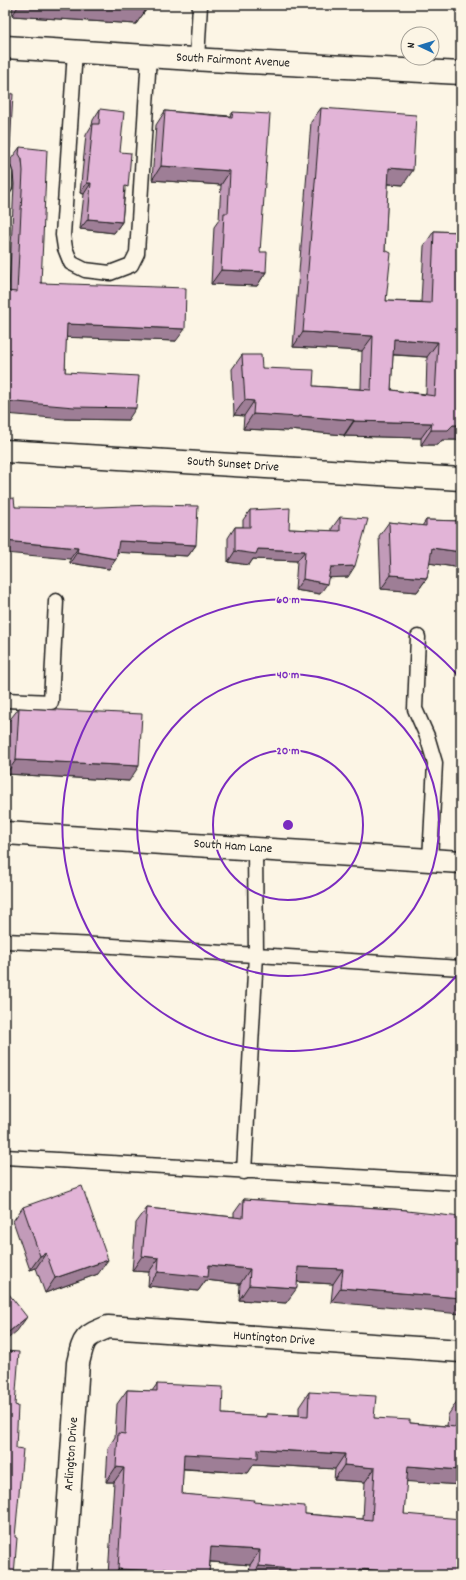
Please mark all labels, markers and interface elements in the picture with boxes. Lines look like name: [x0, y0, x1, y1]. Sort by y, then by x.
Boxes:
north arrow: [400, 26, 440, 66]
text: N: [404, 42, 420, 49]
street label: South Fairmont Avenue: [176, 49, 291, 73]
street label: South Sunset Drive: [186, 452, 280, 478]
text: 60 m: [276, 592, 300, 609]
text: 40 m: [277, 667, 299, 684]
text: 20 m: [277, 743, 299, 760]
centre of rings: [281, 818, 295, 832]
street label: South Ham Lane: [193, 835, 273, 859]
street label: Huntington Drive: [233, 1327, 316, 1351]
street label: Arlington Drive: [60, 1416, 84, 1491]

